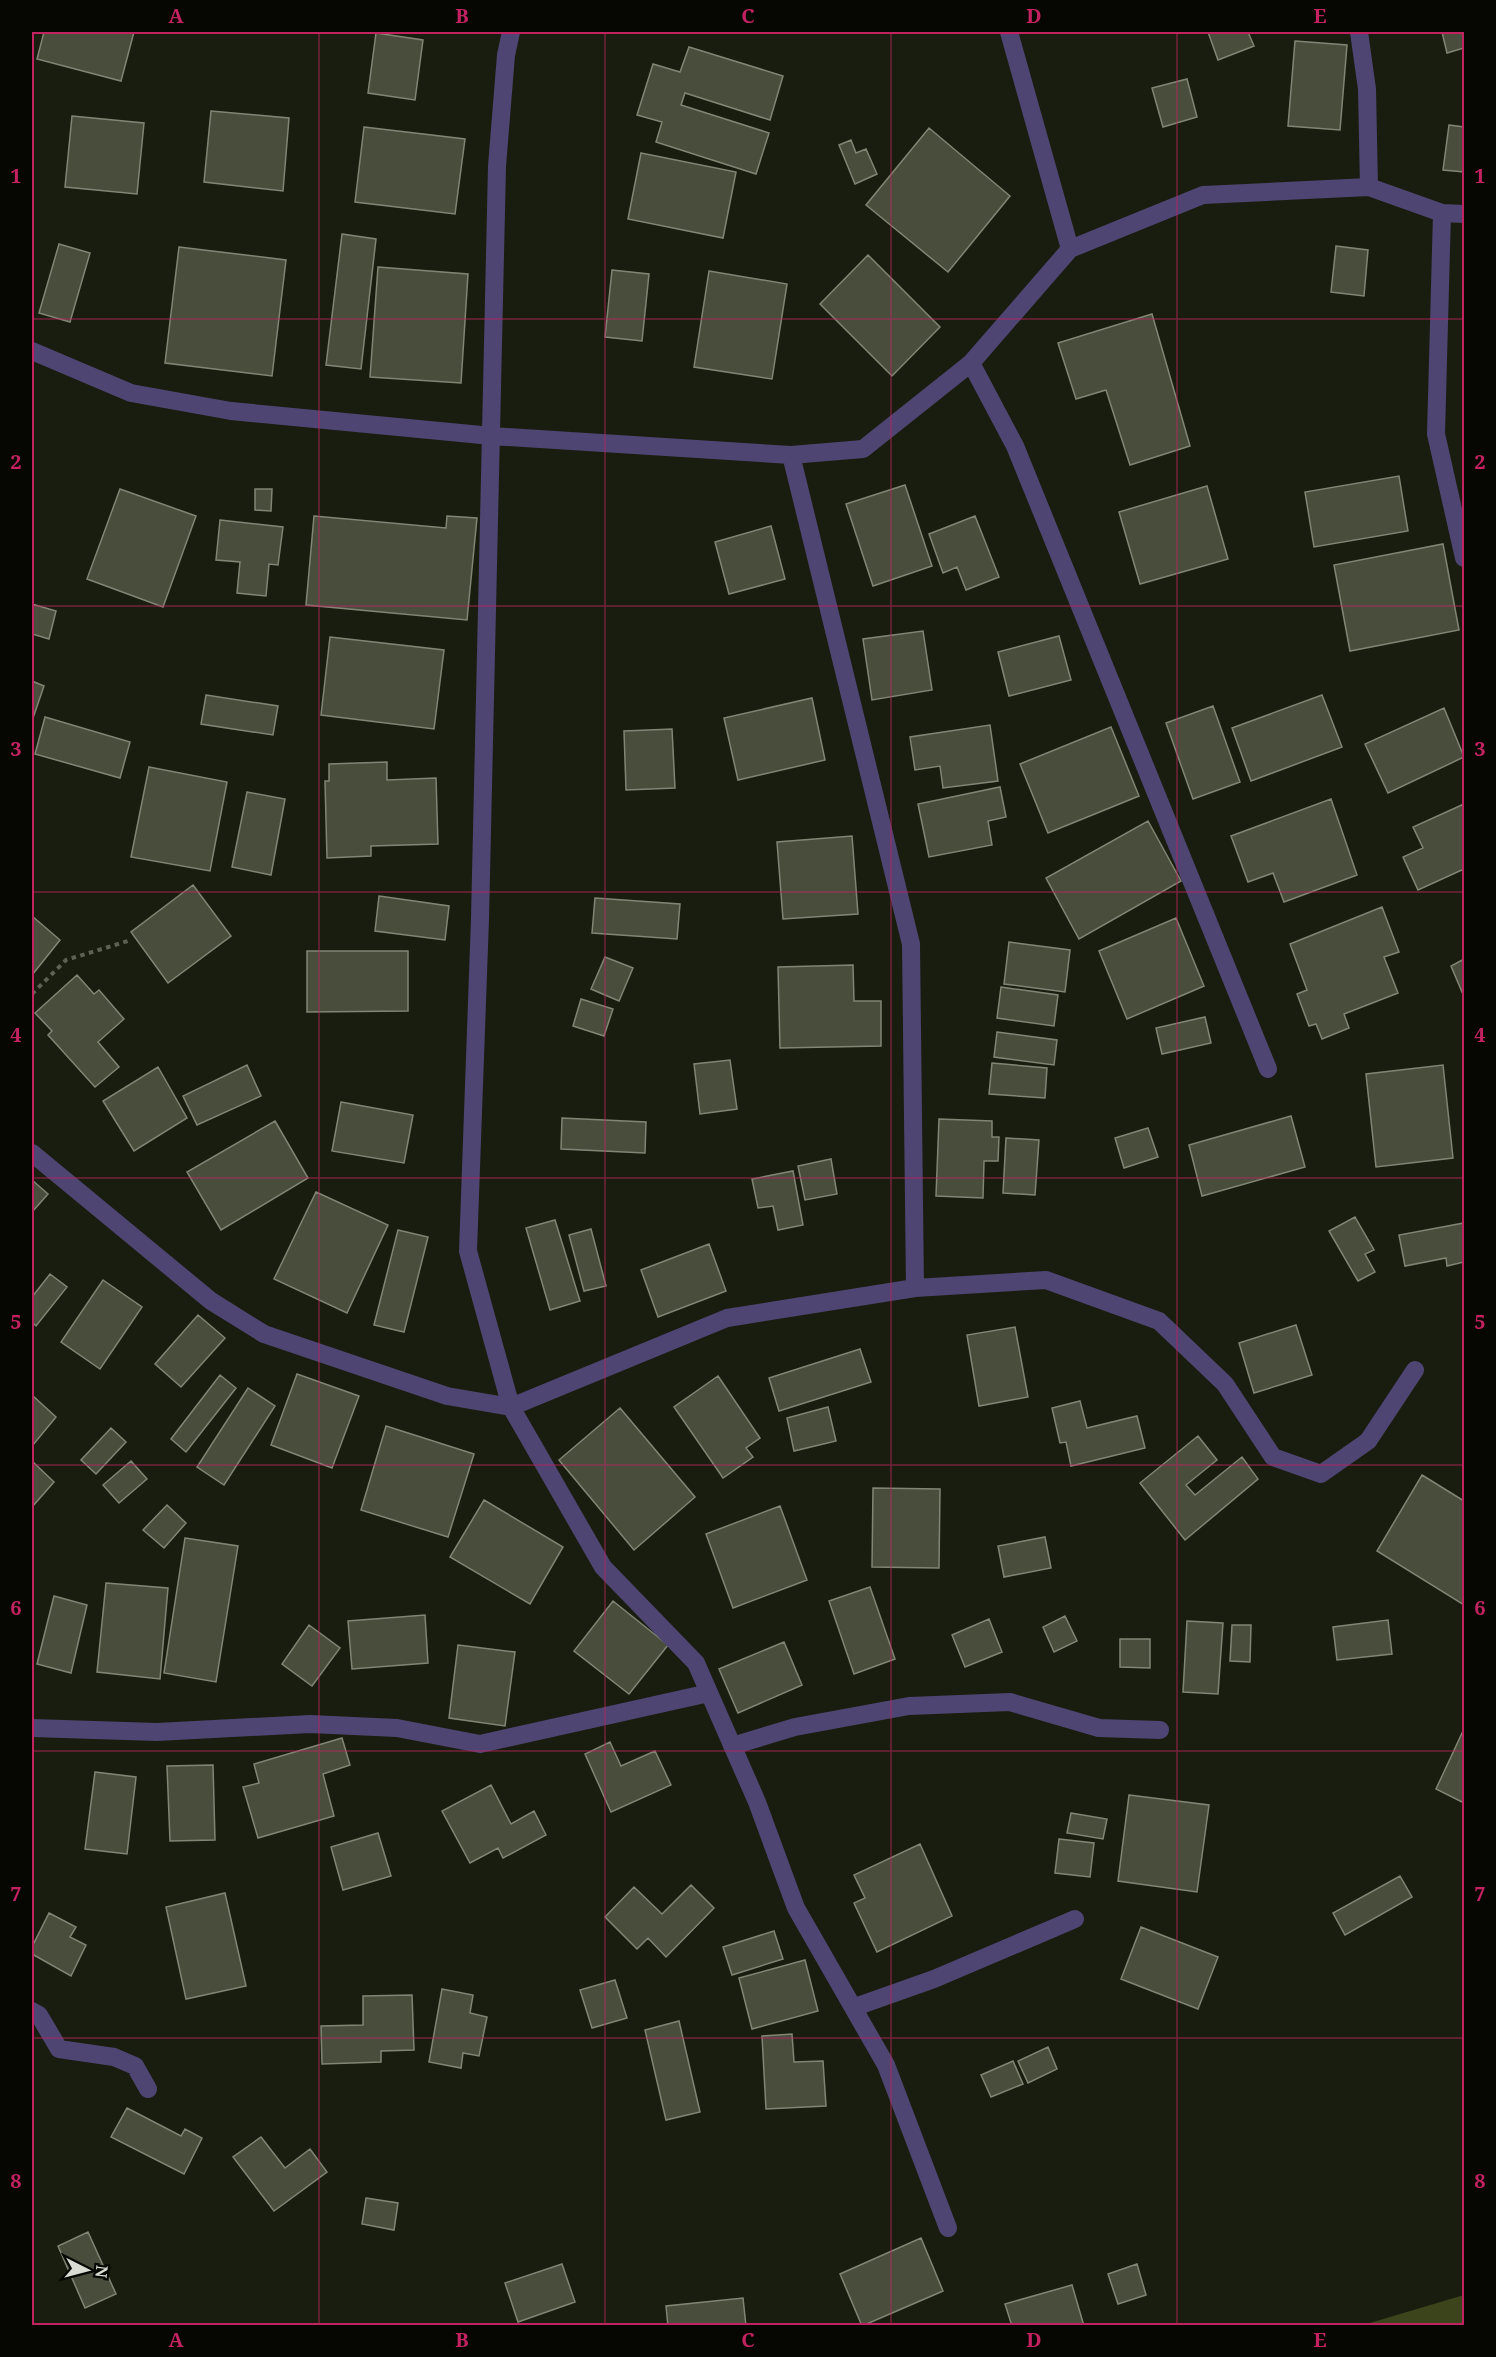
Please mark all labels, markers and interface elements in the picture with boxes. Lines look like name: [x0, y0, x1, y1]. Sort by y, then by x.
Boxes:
text: A: [168, 2, 184, 29]
text: B: [455, 2, 469, 29]
text: C: [741, 2, 755, 29]
text: D: [1026, 2, 1042, 29]
text: E: [1313, 2, 1327, 29]
text: 1: [10, 162, 22, 189]
text: 1: [1474, 162, 1486, 189]
text: 2: [10, 448, 22, 475]
text: 2: [1474, 448, 1486, 475]
text: 3: [10, 735, 22, 762]
text: 3: [1474, 735, 1486, 762]
text: 4: [10, 1021, 22, 1048]
text: 4: [1474, 1021, 1486, 1048]
text: 5: [10, 1308, 22, 1335]
text: 5: [1474, 1308, 1486, 1335]
text: 6: [10, 1594, 22, 1621]
text: 6: [1474, 1594, 1486, 1621]
text: 7: [10, 1880, 22, 1907]
text: 7: [1474, 1880, 1486, 1907]
text: 8: [10, 2167, 22, 2194]
text: 8: [1474, 2167, 1486, 2194]
north arrow: [57, 2240, 117, 2300]
text: N: [90, 2264, 114, 2279]
text: A: [168, 2326, 184, 2353]
text: B: [455, 2326, 469, 2353]
text: C: [741, 2326, 755, 2353]
text: D: [1026, 2326, 1042, 2353]
text: E: [1313, 2326, 1327, 2353]

